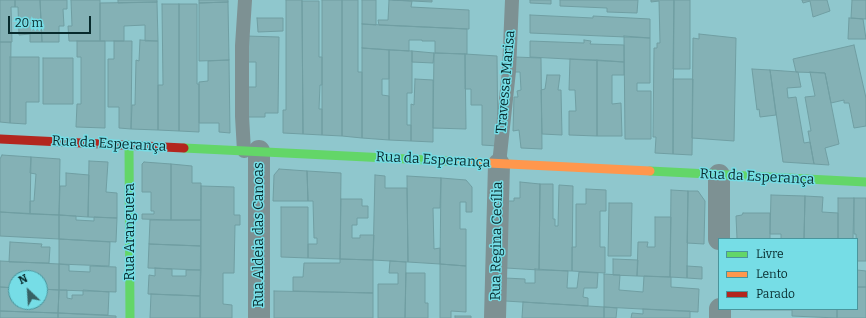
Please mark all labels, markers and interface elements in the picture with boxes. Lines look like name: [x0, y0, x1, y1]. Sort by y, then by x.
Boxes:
scale bar: [10, 8, 93, 34]
text: 20 m: [15, 16, 43, 30]
street label: Travessa Marisa: [493, 29, 519, 135]
street label: Rua da Esperança: [51, 133, 167, 155]
street label: Rua da Esperança: [375, 149, 491, 171]
street label: Rua Aldeia das Canoas: [251, 162, 267, 308]
street label: Rua da Esperança: [699, 166, 815, 188]
street label: Rua Regina Cecília: [488, 181, 506, 301]
street label: Rua Aranguera: [122, 183, 138, 281]
legend: [718, 238, 858, 310]
text: Livre: [756, 247, 784, 261]
text: Lento: [756, 267, 788, 281]
north arrow: [8, 270, 48, 310]
text: N: [17, 272, 30, 287]
text: Parado: [756, 287, 795, 301]

